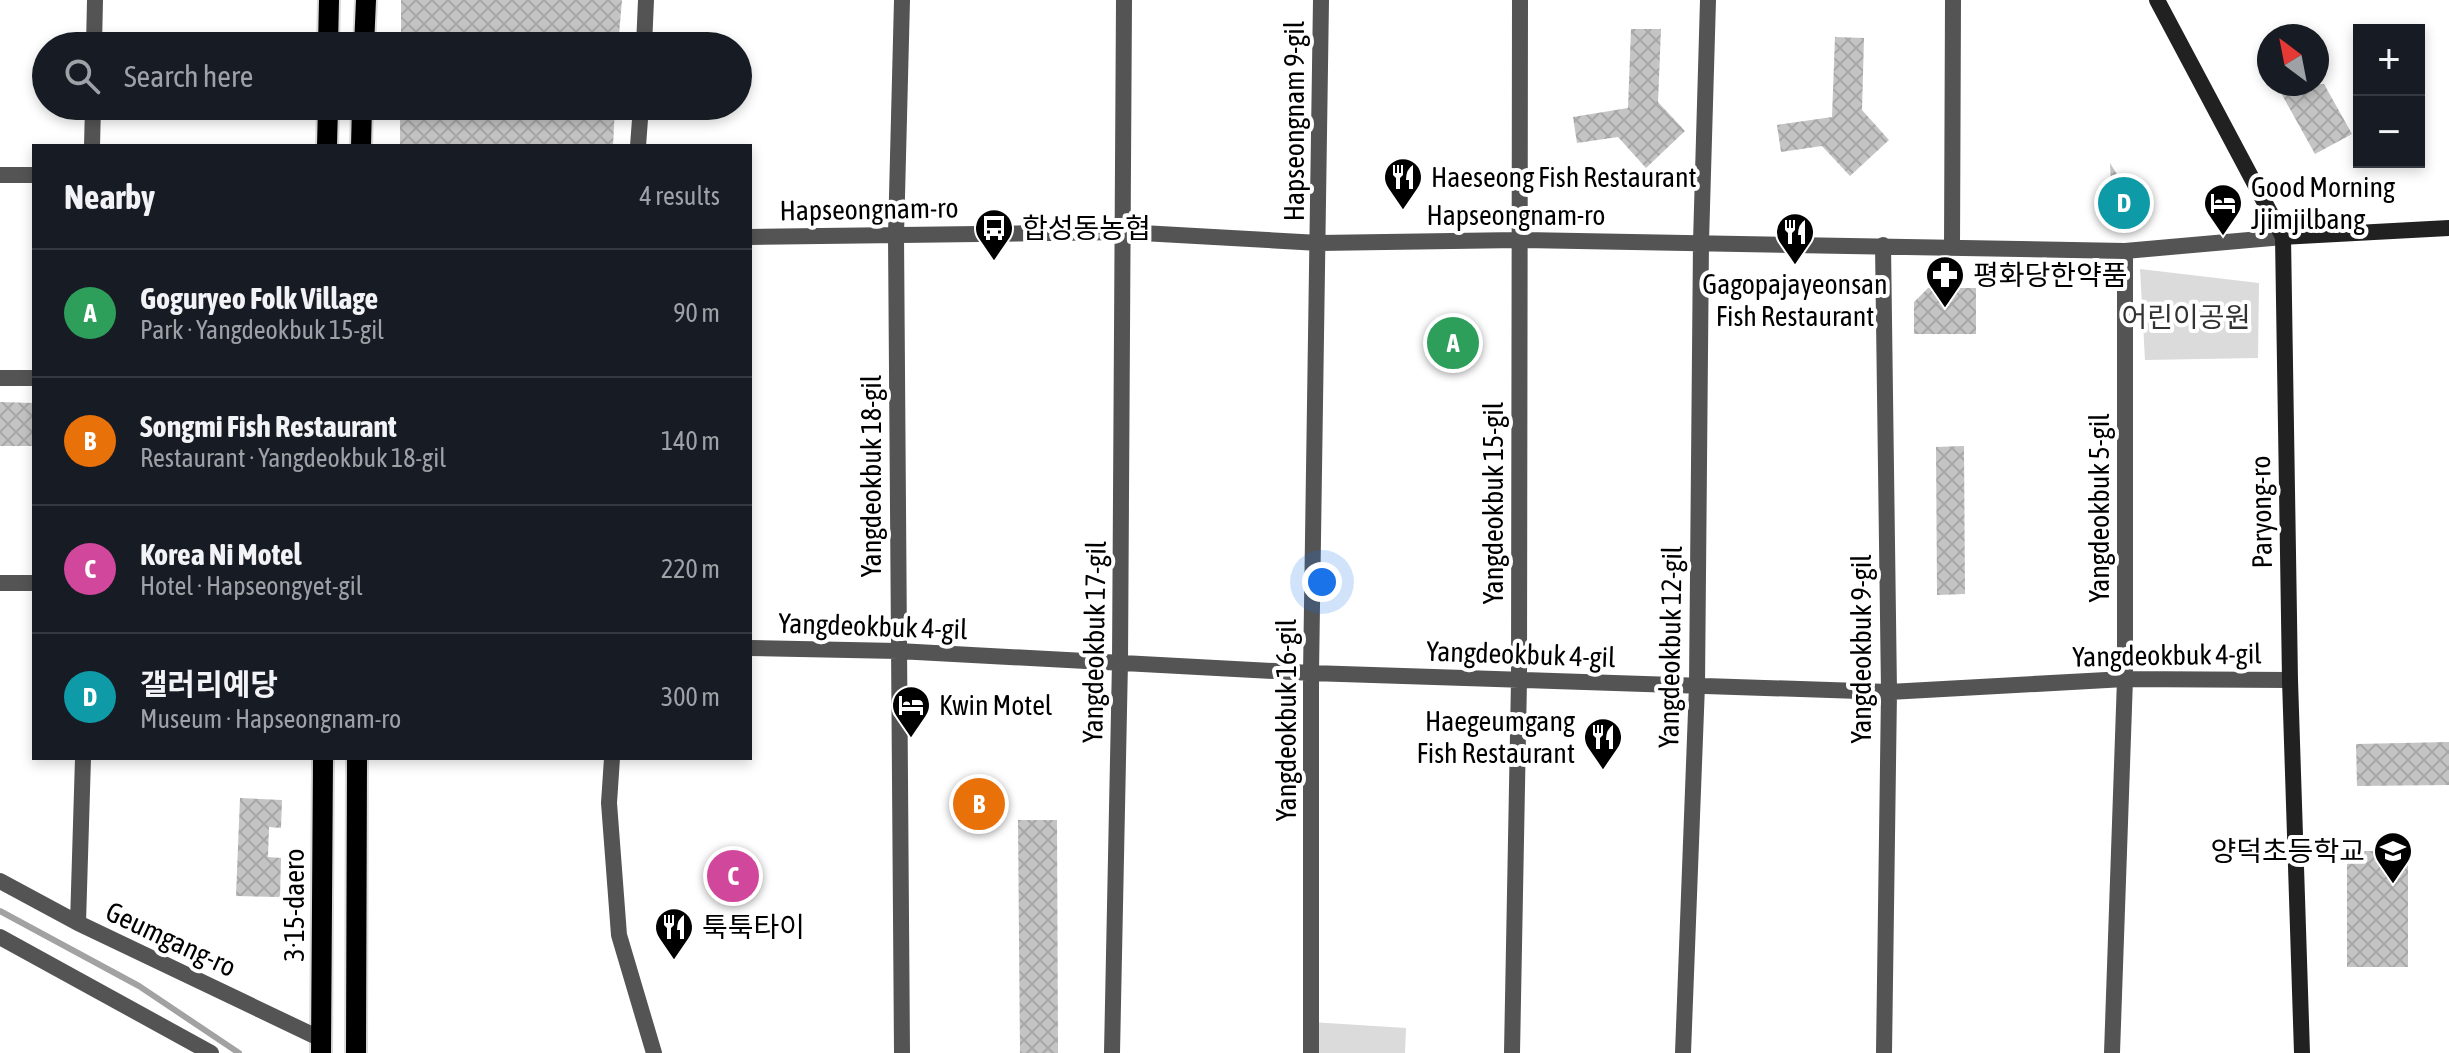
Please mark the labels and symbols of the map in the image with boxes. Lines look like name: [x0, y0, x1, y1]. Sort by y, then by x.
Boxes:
street label: Hapseongnam 9-gil: [1278, 20, 1310, 221]
north arrow: [2257, 24, 2329, 96]
restaurant icon: Haeseong Fish Restaurant: [1382, 156, 1424, 211]
place label: Haeseong Fish Restaurant: [1431, 161, 1697, 193]
place label: Good Morning Jjimjilbang: [2251, 171, 2395, 235]
pin: D: [2098, 173, 2150, 233]
hotel icon: Good Morning Jjimjilbang: [2202, 182, 2244, 237]
street label: Hapseongnam-ro: [779, 191, 959, 227]
street label: Hapseongnam-ro: [1427, 199, 1605, 231]
bus stop icon: 합성동농협: [973, 207, 1015, 262]
restaurant icon: Gagopajayeonsan Fish Restaurant: [1774, 211, 1816, 266]
place label: 합성동농협: [1022, 212, 1151, 244]
pharmacy icon: 평화당한약품: [1924, 254, 1966, 309]
place label: 평화당한약품: [1973, 259, 2128, 291]
place label: Gagopajayeonsan Fish Restaurant: [1702, 268, 1888, 332]
park label: 어린이공원: [2122, 301, 2250, 333]
pin: A: [1427, 313, 1479, 373]
street label: Yangdeokbuk 18-gil: [855, 374, 887, 577]
street label: Yangdeokbuk 15-gil: [1477, 401, 1509, 604]
street label: Yangdeokbuk 5-gil: [2083, 413, 2115, 603]
street label: Paryong-ro: [2244, 455, 2278, 569]
street label: Yangdeokbuk 17-gil: [1076, 540, 1112, 743]
street label: Yangdeokbuk 12-gil: [1652, 545, 1688, 748]
street label: Yangdeokbuk 9-gil: [1845, 554, 1877, 744]
your location: [1302, 562, 1342, 602]
street label: Yangdeokbuk 4-gil: [778, 607, 969, 645]
street label: Yangdeokbuk 16-gil: [1270, 618, 1302, 821]
street label: Yangdeokbuk 4-gil: [1426, 635, 1617, 673]
street label: Yangdeokbuk 4-gil: [2072, 637, 2262, 673]
hotel icon: Kwin Motel: [890, 684, 932, 739]
place label: Kwin Motel: [939, 689, 1053, 721]
place label: Haegeumgang Fish Restaurant: [1416, 705, 1575, 769]
restaurant icon: Haegeumgang Fish Restaurant: [1582, 716, 1624, 771]
pin: B: [953, 774, 1005, 834]
school or university icon: 양덕초등학교: [2372, 830, 2414, 885]
place label: 양덕초등학교: [2210, 835, 2365, 867]
pin: C: [707, 846, 759, 906]
street label: 3·15-daero: [278, 849, 310, 961]
street label: Geumgang-ro: [101, 895, 241, 983]
restaurant icon: 툭툭타이: [653, 906, 695, 961]
place label: 툭툭타이: [702, 911, 805, 943]

